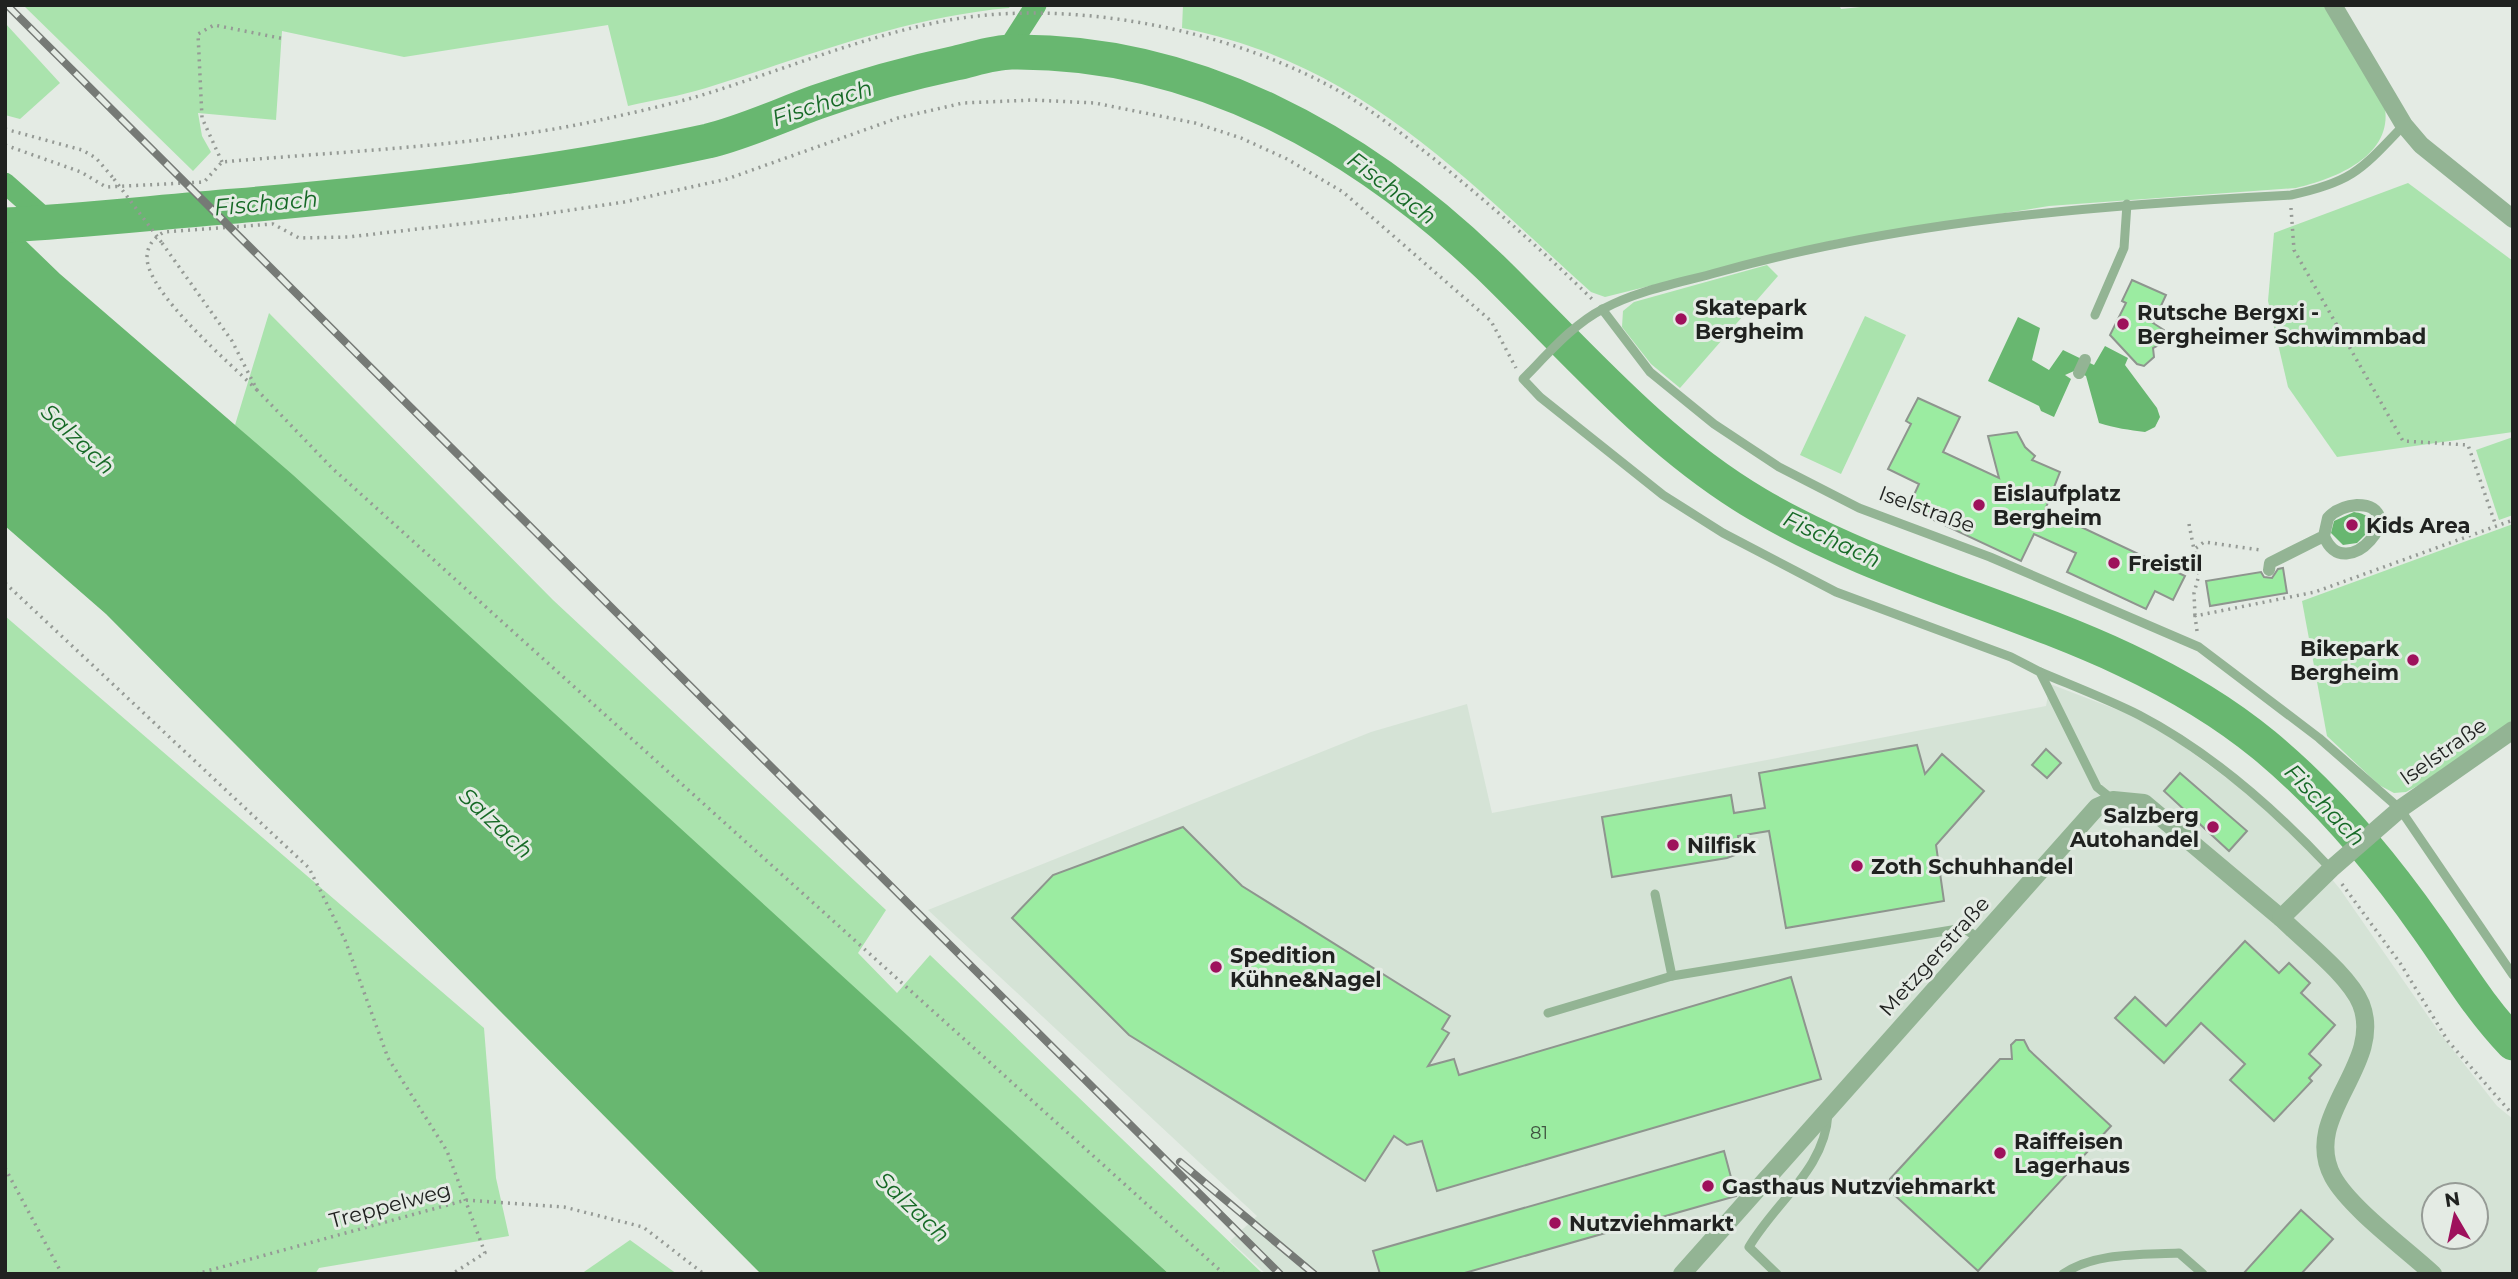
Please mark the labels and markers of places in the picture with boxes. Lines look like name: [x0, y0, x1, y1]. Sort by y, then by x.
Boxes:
place label: Skatepark Bergheim: [1695, 295, 1807, 344]
place label: Rutsche Bergxi - Bergheimer Schwimmbad: [2137, 300, 2426, 349]
marker: Skatepark Bergheim: [1673, 311, 1689, 327]
marker: Rutsche Bergxi - Bergheimer Schwimmbad: [2115, 316, 2131, 332]
place label: Eislaufplatz Bergheim: [1993, 481, 2121, 530]
marker: Eislaufplatz Bergheim: [1971, 497, 1987, 513]
place label: Kids Area: [2366, 513, 2470, 538]
marker: Kids Area: [2344, 517, 2360, 533]
place label: Freistil: [2128, 551, 2203, 576]
marker: Freistil: [2106, 555, 2122, 571]
place label: Bikepark Bergheim: [2290, 636, 2399, 685]
marker: Bikepark Bergheim: [2405, 652, 2421, 668]
place label: Salzberg Autohandel: [2069, 803, 2199, 852]
marker: Salzberg Autohandel: [2205, 819, 2221, 835]
place label: Nilfisk: [1687, 833, 1756, 858]
marker: Nilfisk: [1665, 837, 1681, 853]
place label: Zoth Schuhhandel: [1871, 854, 2074, 879]
marker: Zoth Schuhhandel: [1849, 858, 1865, 874]
place label: Spedition Kühne&Nagel: [1230, 943, 1382, 992]
marker: Spedition Kühne&Nagel: [1208, 959, 1224, 975]
place label: Raiffeisen Lagerhaus: [2014, 1129, 2130, 1178]
marker: Raiffeisen Lagerhaus: [1992, 1145, 2008, 1161]
place label: Gasthaus Nutzviehmarkt: [1722, 1174, 1996, 1199]
marker: Gasthaus Nutzviehmarkt: [1700, 1178, 1716, 1194]
place label: Nutzviehmarkt: [1569, 1211, 1734, 1236]
marker: Nutzviehmarkt: [1547, 1215, 1563, 1231]

